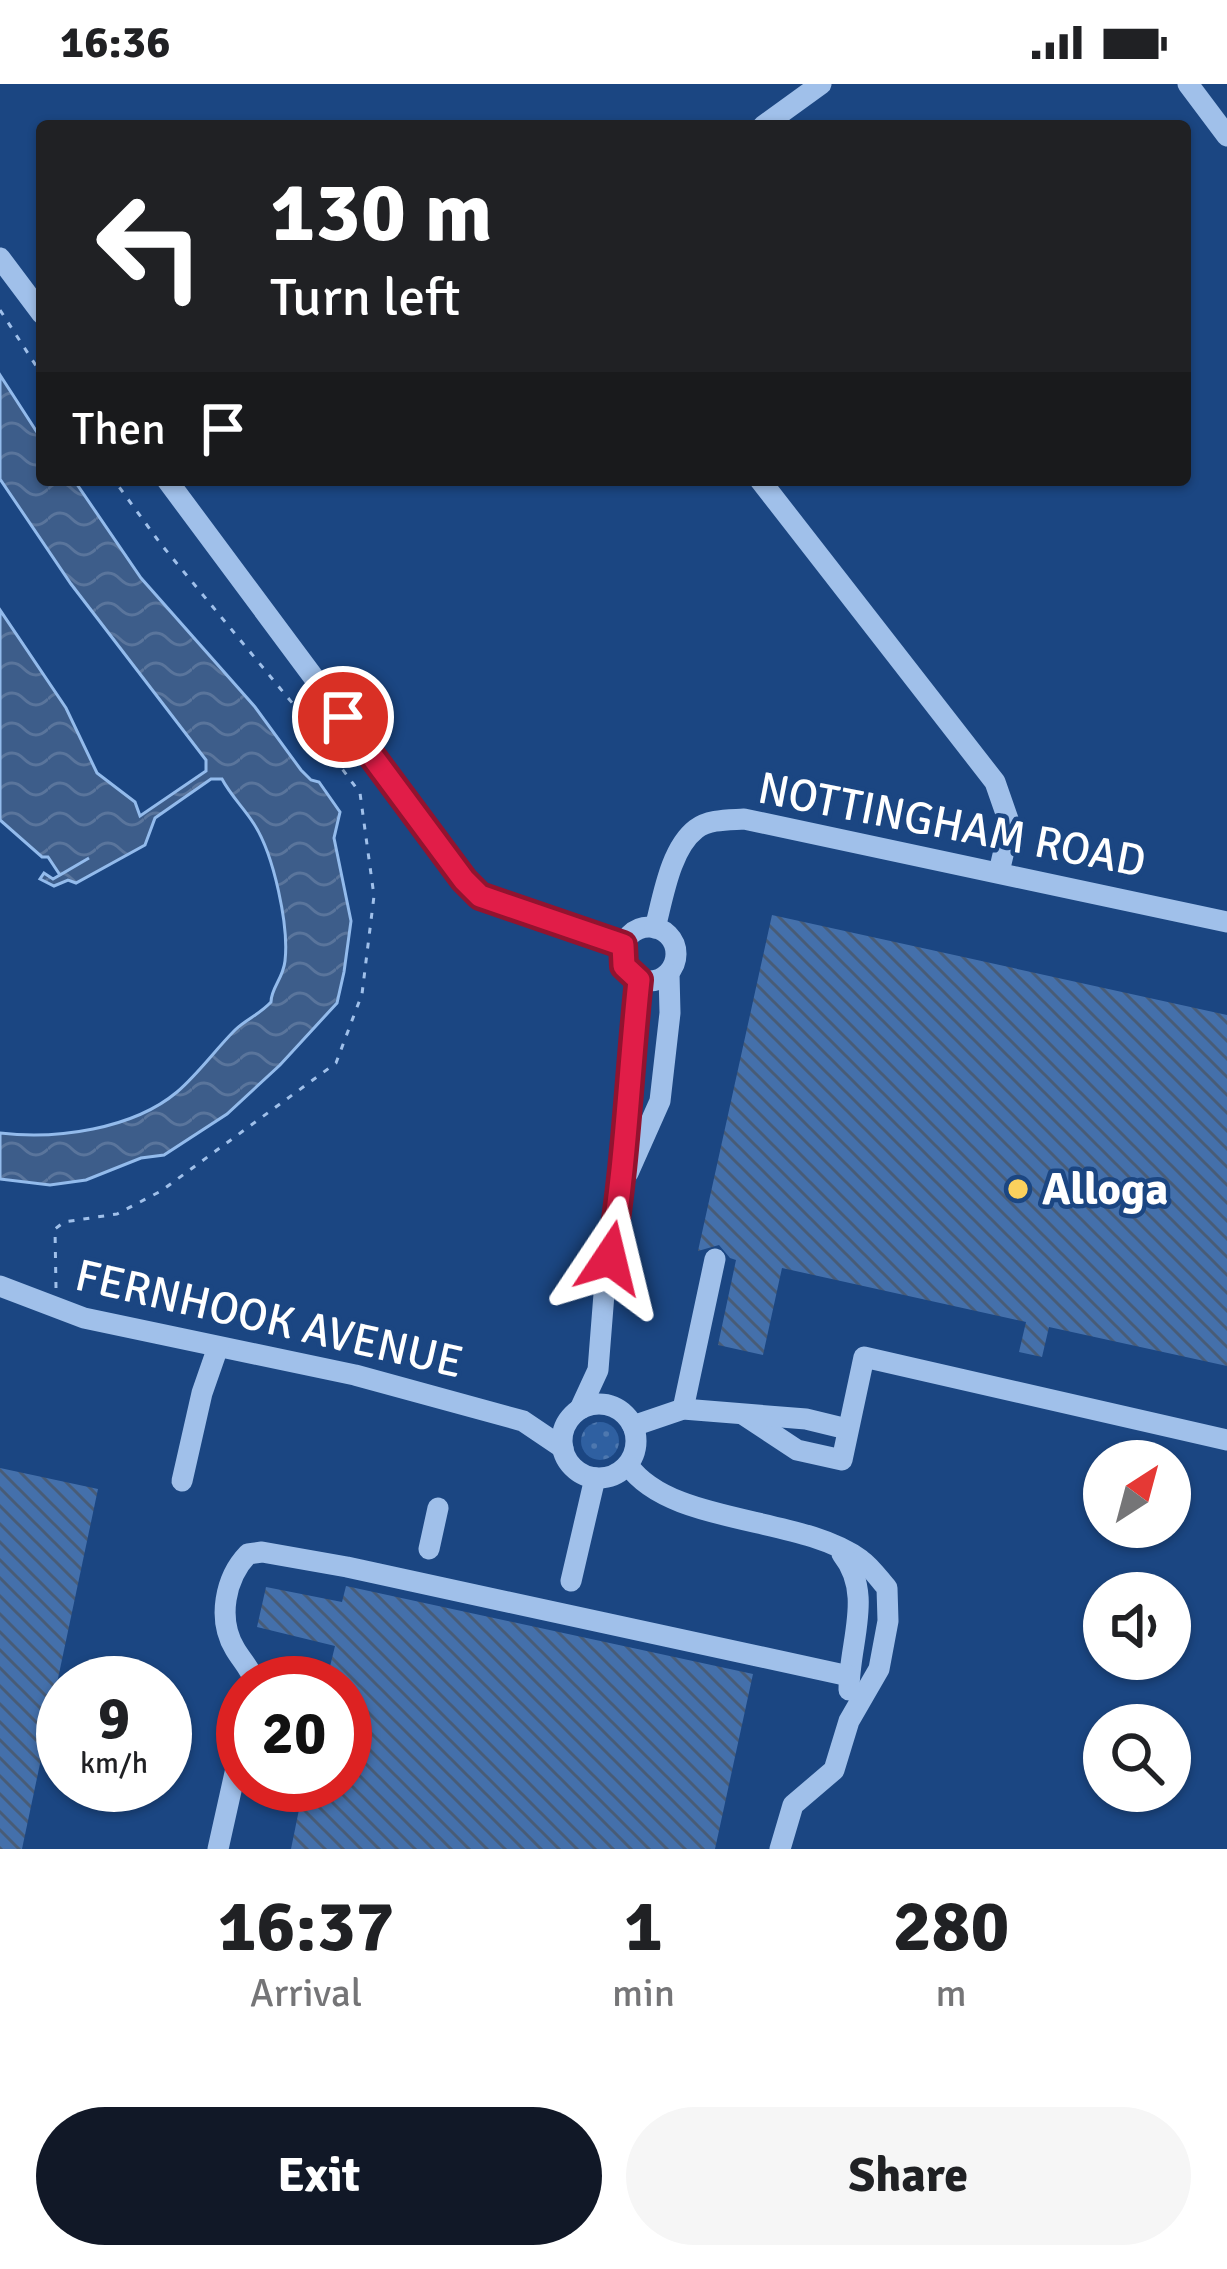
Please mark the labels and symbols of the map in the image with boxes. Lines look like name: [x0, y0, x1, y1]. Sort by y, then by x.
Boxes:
pin: [292, 666, 394, 768]
street label: NOTTINGHAM ROAD: [754, 760, 1150, 890]
place label: Alloga: [1042, 1162, 1168, 1217]
marker: Alloga: [1005, 1176, 1031, 1202]
position arrow: [547, 1195, 673, 1321]
street label: FERNHOOK AVENUE: [70, 1248, 468, 1390]
north arrow: [1083, 1440, 1191, 1548]
speed limit sign: 20: [216, 1656, 372, 1812]

